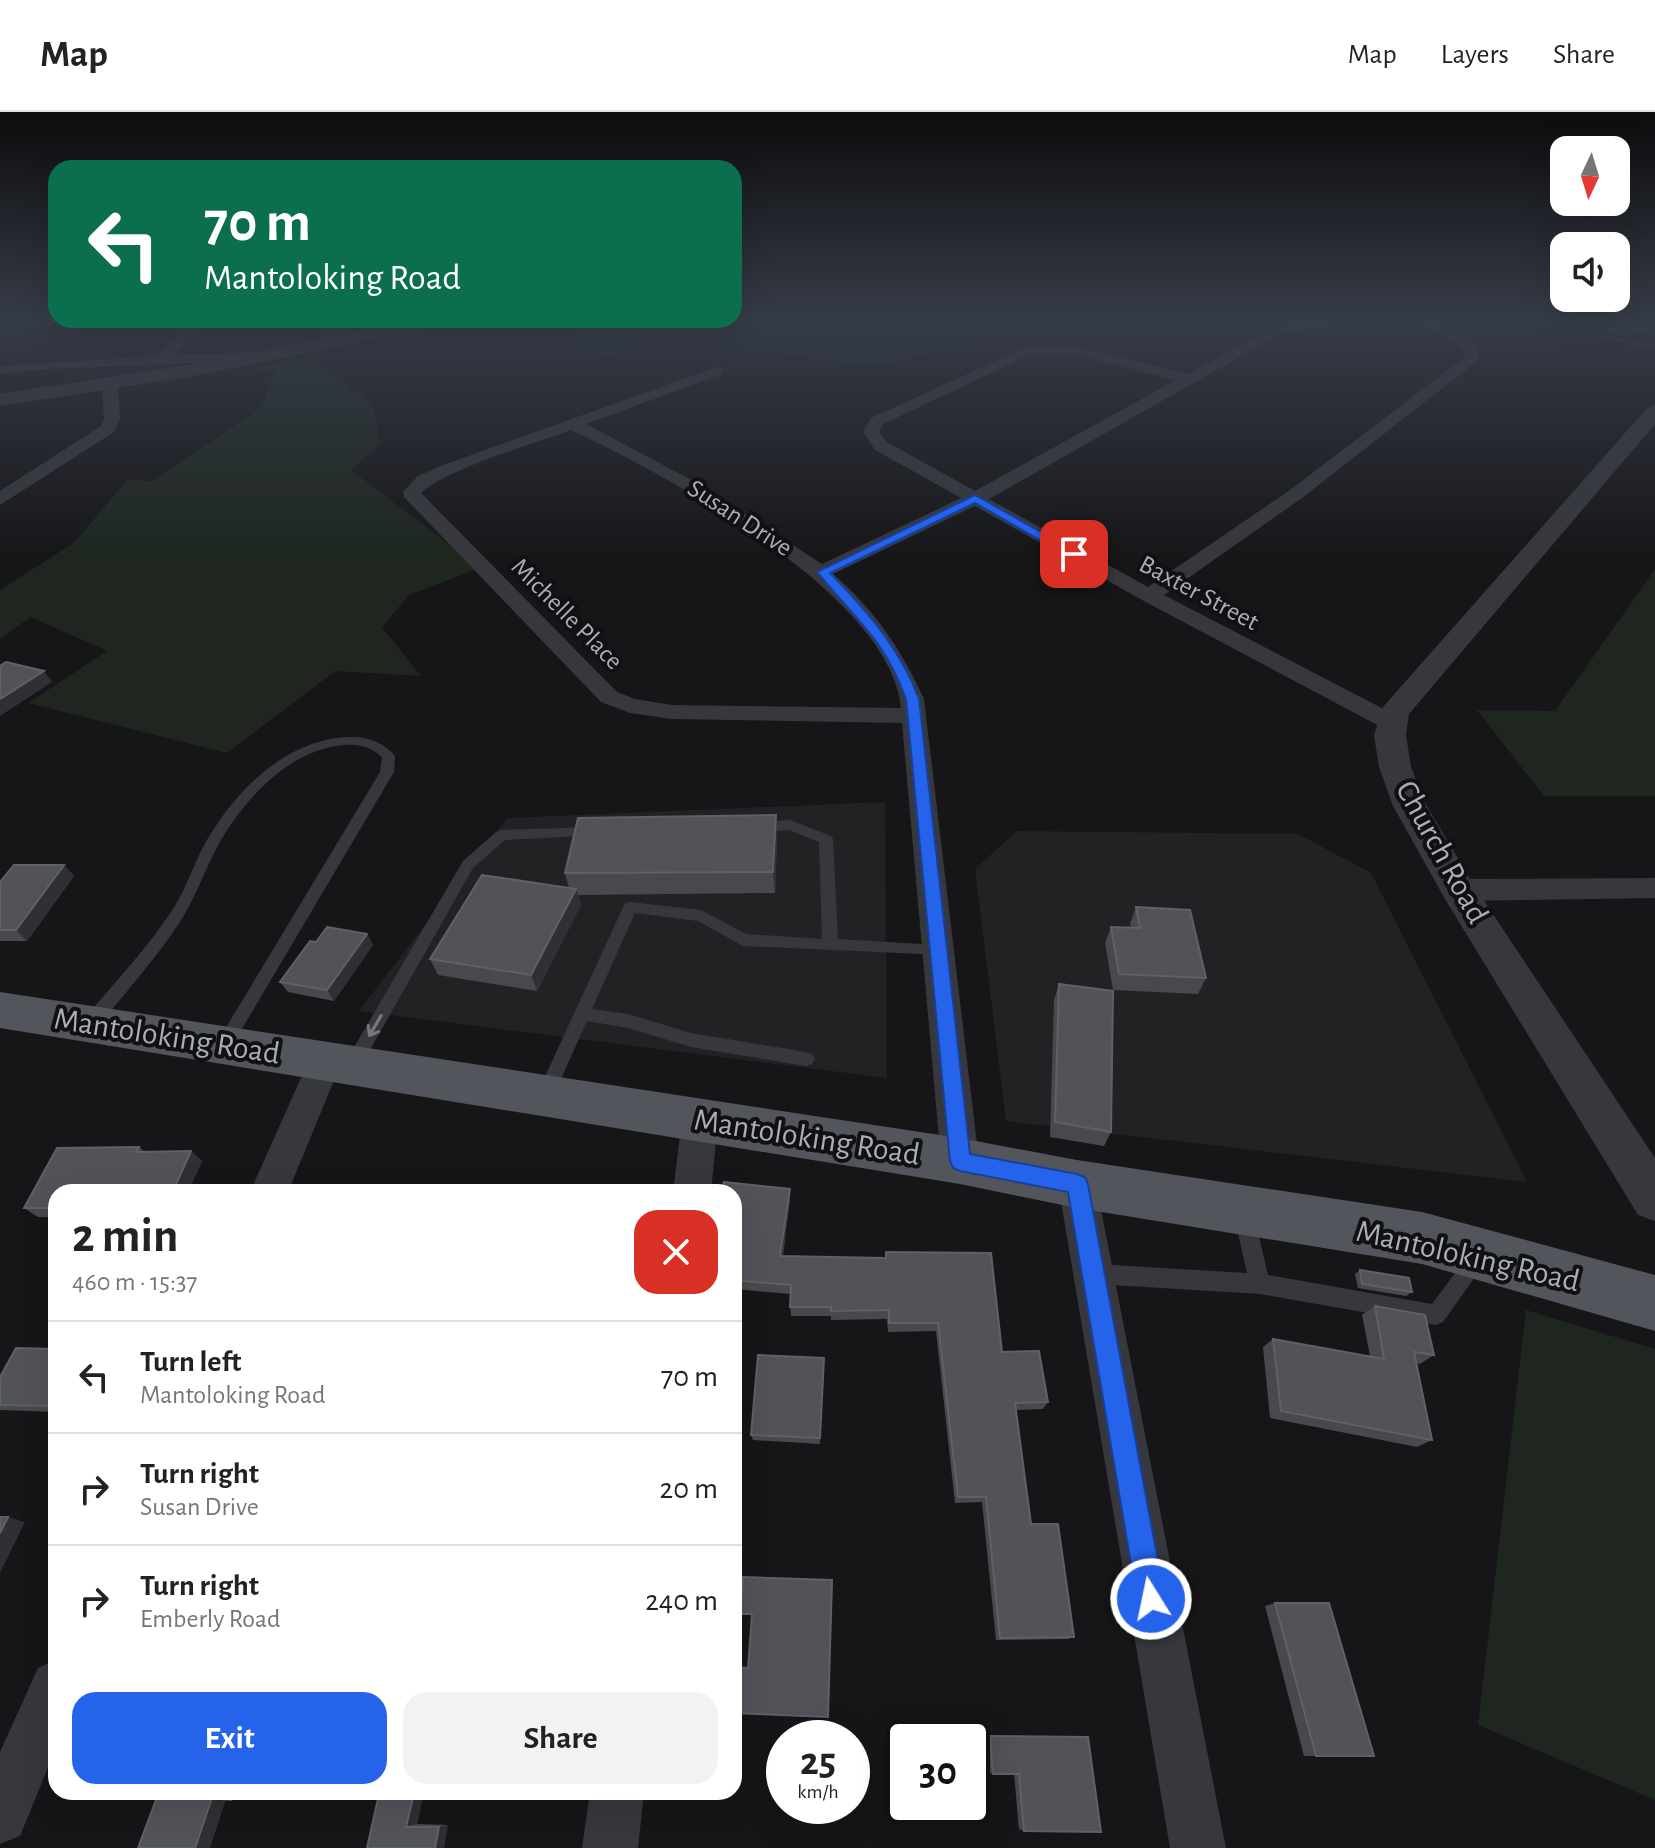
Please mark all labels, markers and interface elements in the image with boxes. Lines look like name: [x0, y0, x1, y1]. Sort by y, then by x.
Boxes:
text: Map: [40, 36, 108, 74]
text: Map: [1348, 41, 1397, 69]
text: Layers: [1441, 41, 1509, 69]
text: Share: [1553, 41, 1615, 69]
north arrow: [1550, 136, 1630, 216]
map controls: [1550, 136, 1630, 312]
icon: left: [72, 192, 176, 296]
text: 70 m: [204, 195, 311, 251]
button: sound: [1550, 232, 1630, 312]
text: Mantoloking Road: [204, 260, 461, 296]
street label: Susan Drive: [683, 475, 797, 561]
pin: [1040, 520, 1108, 588]
icon: arrive: [1052, 532, 1096, 576]
street label: Baxter Street: [1135, 551, 1263, 635]
street label: Michelle Place: [506, 553, 628, 675]
street label: Church Road: [1390, 775, 1494, 929]
street label: Mantoloking Road: [52, 1002, 282, 1070]
one-way arrow: [367, 1014, 383, 1037]
street label: Mantoloking Road: [692, 1103, 922, 1171]
button: close: [634, 1210, 718, 1294]
text: 2 min: [72, 1213, 179, 1261]
street label: Mantoloking Road: [1353, 1215, 1583, 1297]
text: 460 m · 15:37: [72, 1269, 197, 1295]
text: Turn left: [140, 1347, 241, 1377]
icon: left: [72, 1355, 116, 1399]
text: 70 m: [661, 1362, 718, 1392]
text: Mantoloking Road: [140, 1382, 326, 1408]
text: Turn right: [140, 1459, 259, 1489]
icon: right: [72, 1467, 116, 1511]
text: 20 m: [660, 1474, 718, 1504]
text: Susan Drive: [140, 1494, 259, 1520]
position arrow: [1109, 1557, 1193, 1641]
text: Turn right: [140, 1571, 259, 1601]
icon: right: [72, 1579, 116, 1623]
text: 240 m: [645, 1586, 718, 1616]
text: Emberly Road: [140, 1606, 280, 1632]
button: Exit: [72, 1692, 387, 1784]
button: Share: [403, 1692, 718, 1784]
speed limit sign: 30: [886, 1720, 990, 1824]
text: 25: [800, 1742, 836, 1782]
text: km/h: [797, 1782, 839, 1802]

